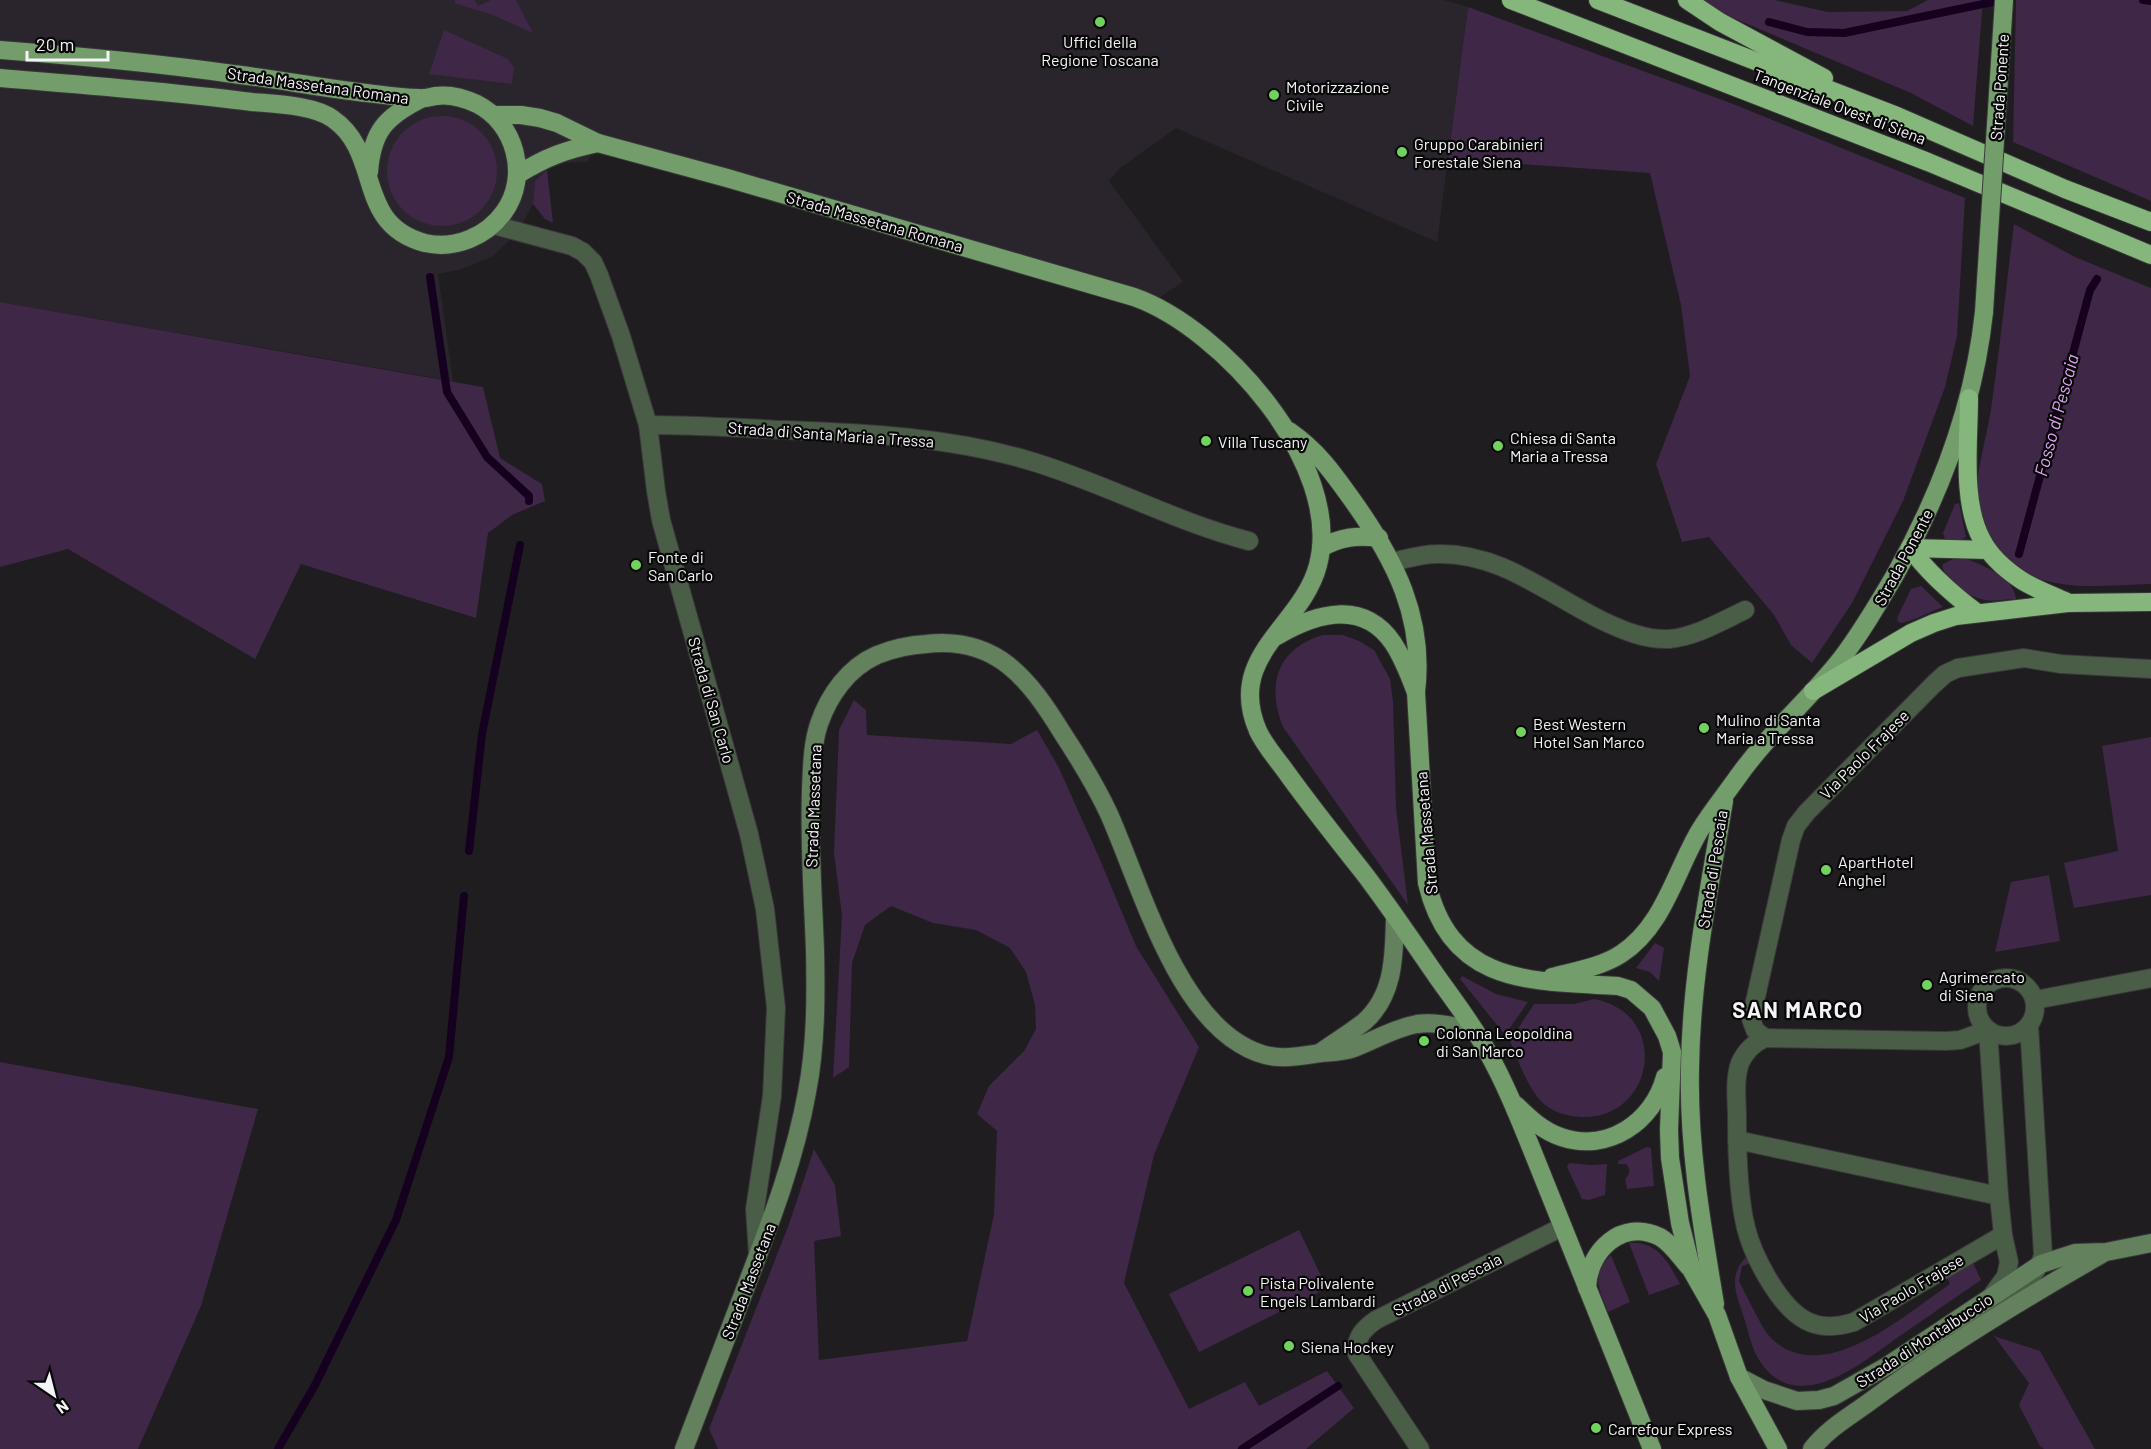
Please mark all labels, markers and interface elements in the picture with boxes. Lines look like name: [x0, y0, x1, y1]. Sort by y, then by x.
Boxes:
marker: Uffici della Regione Toscana: [1093, 15, 1107, 29]
scale bar: [27, 24, 108, 62]
place label: Uffici della Regione Toscana: [1041, 32, 1159, 69]
text: 20 m: [36, 33, 74, 55]
street label: Strada Ponente: [1986, 33, 2012, 141]
street label: Strada Massetana Romana: [226, 63, 410, 107]
street label: Tangenziale Ovest di Siena: [1751, 64, 1929, 148]
place label: Motorizzazione Civile: [1286, 77, 1390, 114]
marker: Motorizzazione Civile: [1267, 88, 1281, 102]
place label: Gruppo Carabinieri Forestale Siena: [1414, 134, 1543, 171]
marker: Gruppo Carabinieri Forestale Siena: [1395, 145, 1409, 159]
street label: Strada Massetana Romana: [784, 187, 966, 255]
water label: Fosso di Pescaia: [2029, 351, 2083, 479]
street label: Strada di Santa Maria a Tressa: [727, 417, 935, 451]
place label: Chiesa di Santa Maria a Tressa: [1510, 428, 1616, 465]
place label: Villa Tuscany: [1218, 432, 1308, 451]
marker: Villa Tuscany: [1199, 434, 1213, 448]
marker: Chiesa di Santa Maria a Tressa: [1491, 439, 1505, 453]
street label: Strada Ponente: [1870, 505, 1936, 609]
place label: Fonte di San Carlo: [648, 547, 713, 584]
marker: Fonte di San Carlo: [629, 558, 643, 572]
street label: Strada di San Carlo: [685, 635, 739, 765]
street label: Via Paolo Frajese: [1815, 705, 1913, 803]
place label: Mulino di Santa Maria a Tressa: [1716, 710, 1820, 747]
place label: Best Western Hotel San Marco: [1533, 714, 1645, 751]
marker: Mulino di Santa Maria a Tressa: [1697, 721, 1711, 735]
marker: Best Western Hotel San Marco: [1514, 725, 1528, 739]
street label: Strada Massetana: [801, 744, 825, 868]
street label: Strada Massetana: [1411, 771, 1441, 895]
street label: Strada di Pescaia: [1693, 809, 1731, 929]
place label: ApartHotel Anghel: [1838, 852, 1913, 889]
marker: ApartHotel Anghel: [1819, 863, 1833, 877]
place label: Agrimercato di Siena: [1939, 967, 2025, 1004]
marker: Agrimercato di Siena: [1920, 978, 1934, 992]
district label: SAN MARCO: [1732, 996, 1864, 1022]
place label: Colonna Leopoldina di San Marco: [1436, 1023, 1573, 1060]
marker: Colonna Leopoldina di San Marco: [1417, 1034, 1431, 1048]
street label: Strada Massetana: [717, 1220, 779, 1342]
street label: Strada di Pescaia: [1390, 1248, 1504, 1320]
street label: Via Paolo Frajese: [1855, 1249, 1967, 1327]
place label: Pista Polivalente Engels Lambardi: [1260, 1273, 1376, 1310]
marker: Pista Polivalente Engels Lambardi: [1241, 1284, 1255, 1298]
street label: Strada di Montalbuccio: [1852, 1289, 1996, 1391]
place label: Siena Hockey: [1301, 1337, 1394, 1356]
marker: Siena Hockey: [1282, 1339, 1296, 1353]
north arrow: [24, 1365, 84, 1425]
text: N: [53, 1397, 73, 1419]
place label: Carrefour Express: [1608, 1419, 1732, 1438]
marker: Carrefour Express: [1589, 1421, 1603, 1435]

